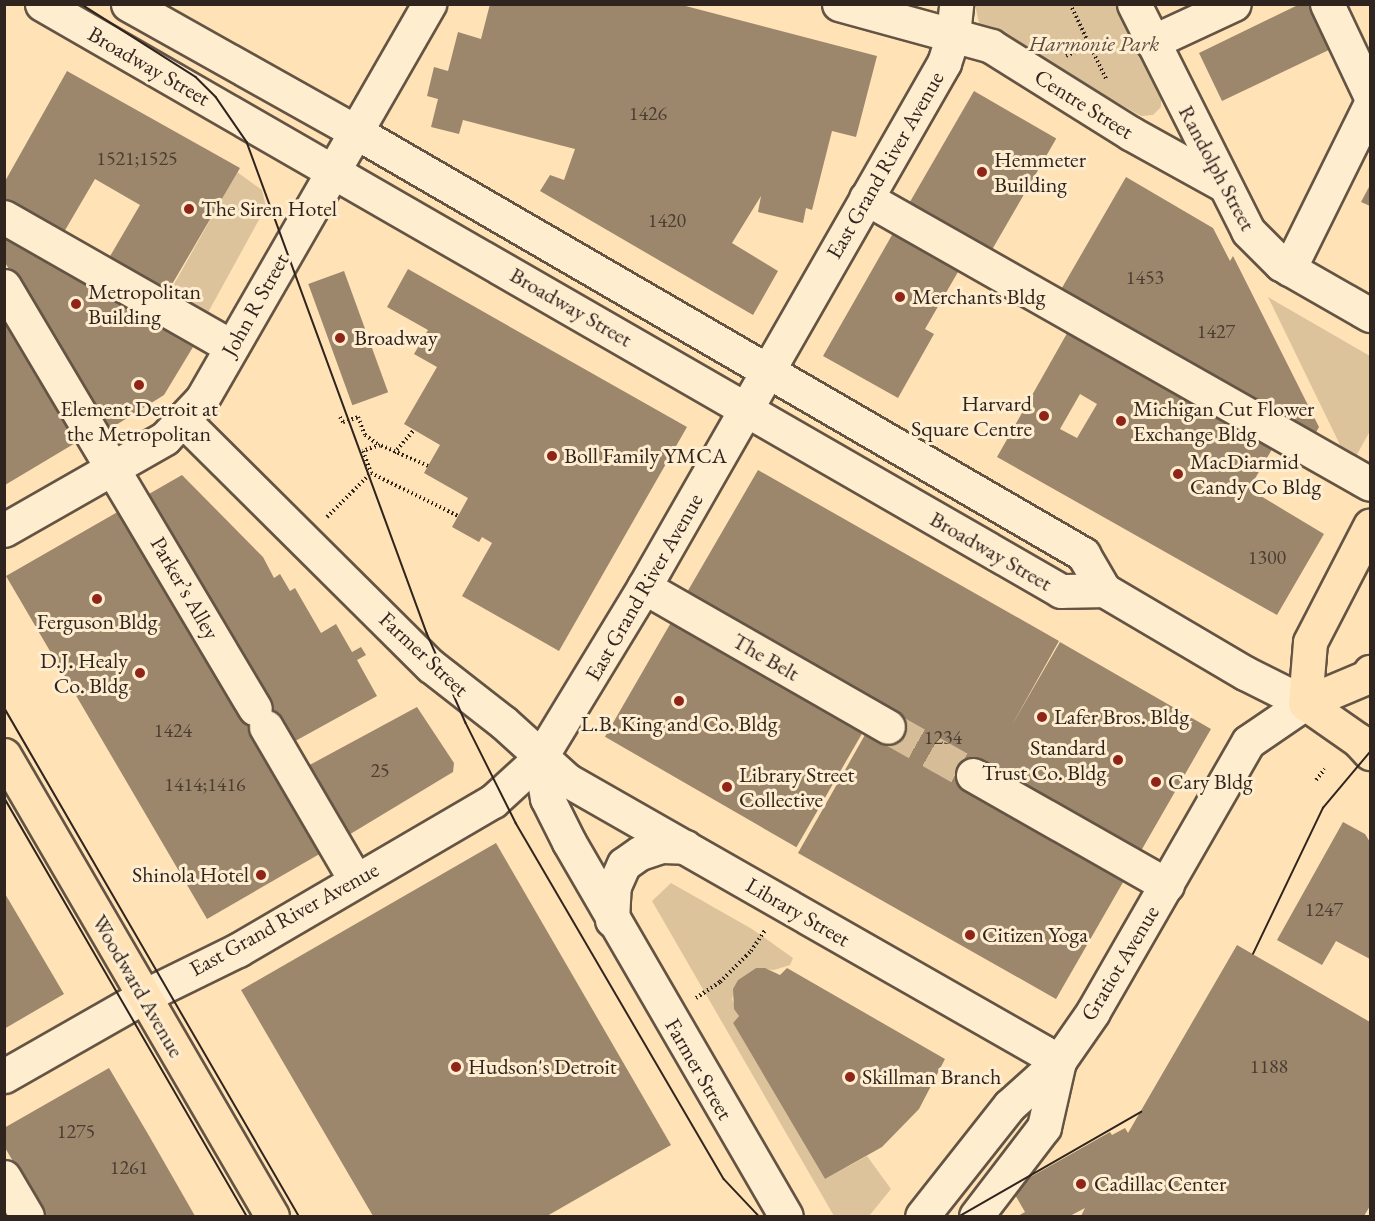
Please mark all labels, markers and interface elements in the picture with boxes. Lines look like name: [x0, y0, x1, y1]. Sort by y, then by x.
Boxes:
street label: Broadway Street: [83, 20, 215, 112]
park label: Harmonie Park: [1029, 31, 1159, 57]
street label: Centre Street: [1030, 63, 1138, 145]
street label: East Grand River Avenue: [821, 67, 949, 263]
house number: 1426: [629, 101, 667, 125]
street label: Randolph Street: [1173, 101, 1261, 235]
house number: 1521;1525: [96, 146, 178, 170]
place label: Hemmeter Building: [994, 146, 1086, 198]
marker: Hemmeter Building: [975, 165, 989, 179]
place label: The Siren Hotel: [201, 196, 337, 222]
marker: The Siren Hotel: [182, 202, 196, 216]
house number: 1420: [648, 208, 686, 232]
street label: John R Street: [216, 249, 294, 361]
street label: Broadway Street: [505, 261, 637, 353]
house number: 1453: [1126, 265, 1164, 289]
place label: Metropolitan Building: [88, 278, 201, 330]
place label: Merchants Bldg: [912, 284, 1045, 310]
marker: Merchants Bldg: [893, 290, 907, 304]
marker: Metropolitan Building: [69, 297, 83, 311]
house number: 1427: [1197, 319, 1235, 343]
place label: Broadway: [354, 325, 438, 351]
marker: Broadway: [331, 329, 349, 347]
marker: Element Detroit at the Metropolitan: [132, 378, 146, 392]
place label: Harvard Square Centre: [911, 390, 1032, 442]
place label: Element Detroit at the Metropolitan: [60, 395, 218, 446]
place label: Michigan Cut Flower Exchange Bldg: [1133, 395, 1314, 446]
marker: Harvard Square Centre: [1037, 409, 1051, 423]
marker: Michigan Cut Flower Exchange Bldg: [1114, 414, 1128, 428]
place label: Boll Family YMCA: [564, 443, 727, 469]
place label: MacDiarmid Candy Co Bldg: [1190, 448, 1321, 500]
marker: Boll Family YMCA: [545, 449, 559, 463]
marker: MacDiarmid Candy Co Bldg: [1171, 467, 1185, 481]
street label: East Grand River Avenue: [580, 489, 708, 685]
street label: Broadway Street: [925, 505, 1057, 597]
street label: Parker’s Alley: [145, 532, 225, 644]
house number: 1300: [1248, 545, 1286, 569]
marker: Ferguson Bldg: [90, 592, 104, 606]
street label: Farmer Street: [374, 606, 474, 702]
place label: Ferguson Bldg: [37, 609, 157, 635]
street label: The Belt: [728, 627, 804, 687]
place label: D.J. Healy Co. Bldg: [40, 647, 128, 698]
marker: D.J. Healy Co. Bldg: [133, 666, 147, 680]
marker: L.B. King and Co. Bldg: [672, 694, 686, 708]
place label: Lafer Bros. Bldg: [1054, 704, 1189, 730]
marker: Lafer Bros. Bldg: [1035, 710, 1049, 724]
place label: L.B. King and Co. Bldg: [581, 711, 777, 737]
house number: 1424: [154, 718, 192, 742]
house number: 1234: [924, 725, 962, 749]
place label: Standard Trust Co. Bldg: [982, 734, 1106, 786]
marker: Standard Trust Co. Bldg: [1111, 753, 1125, 767]
house number: 25: [370, 758, 390, 782]
place label: Library Street Collective: [739, 761, 854, 812]
place label: Cary Bldg: [1168, 769, 1253, 795]
house number: 1414;1416: [164, 772, 246, 796]
marker: Cary Bldg: [1149, 775, 1163, 789]
marker: Library Street Collective: [720, 780, 734, 794]
street label: East Grand River Avenue: [185, 856, 383, 982]
place label: Shinola Hotel: [132, 862, 249, 888]
marker: Shinola Hotel: [254, 868, 268, 882]
street label: Library Street: [741, 872, 855, 952]
house number: 1247: [1305, 897, 1343, 921]
street label: Gratiot Avenue: [1075, 901, 1165, 1025]
street label: Woodward Avenue: [86, 910, 190, 1062]
place label: Citizen Yoga: [982, 922, 1088, 948]
marker: Citizen Yoga: [963, 928, 977, 942]
street label: Farmer Street: [659, 1014, 739, 1124]
place label: Hudson's Detroit: [468, 1054, 617, 1080]
house number: 1188: [1250, 1054, 1288, 1078]
marker: Hudson's Detroit: [449, 1060, 463, 1074]
place label: Skillman Branch: [862, 1064, 1001, 1090]
marker: Skillman Branch: [843, 1070, 857, 1084]
house number: 1275: [57, 1119, 95, 1143]
house number: 1261: [110, 1155, 148, 1179]
place label: Cadillac Center: [1094, 1171, 1226, 1197]
marker: Cadillac Center: [1072, 1175, 1090, 1193]

